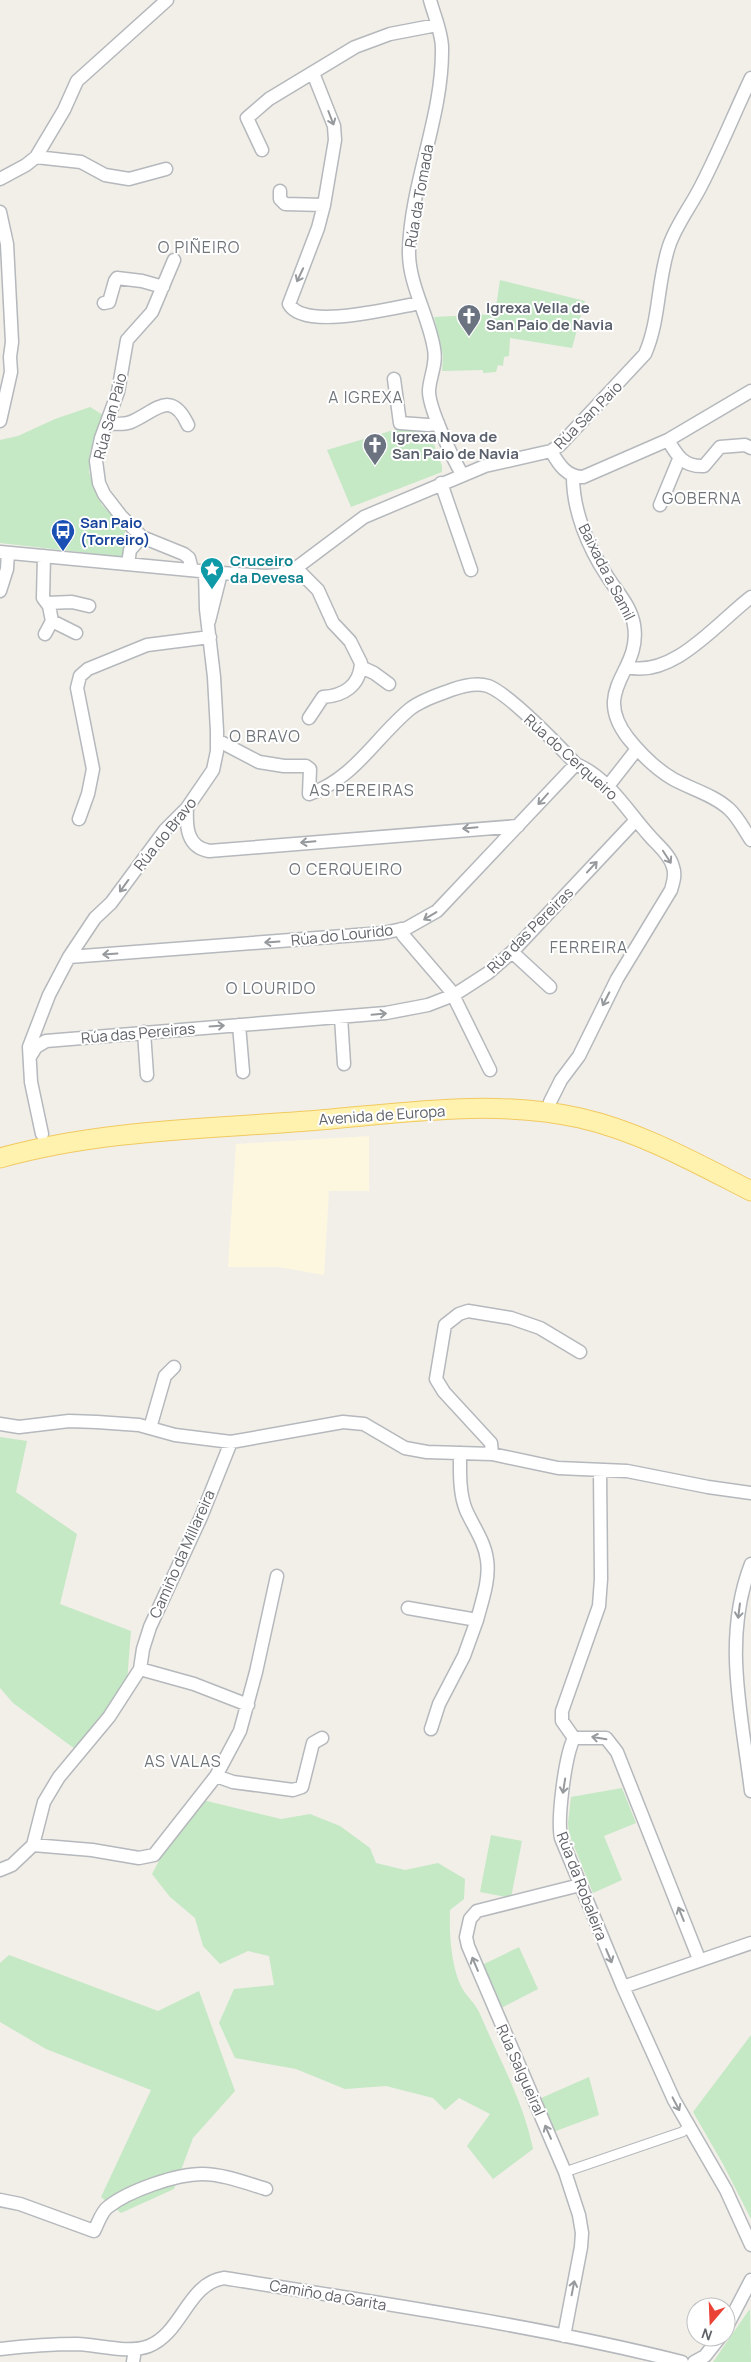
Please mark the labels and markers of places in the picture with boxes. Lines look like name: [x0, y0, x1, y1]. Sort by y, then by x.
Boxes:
place label: Igrexa Vella de San Paio de Navia: [486, 297, 613, 335]
church icon: Igrexa Vella de San Paio de Navia: [456, 303, 482, 337]
place label: Igrexa Nova de San Paio de Navia: [392, 426, 519, 464]
church icon: Igrexa Nova de San Paio de Navia: [362, 432, 388, 466]
place label: San Paio (Torreiro): [80, 512, 150, 550]
bus stop icon: San Paio (Torreiro): [50, 518, 76, 552]
place label: Cruceiro da Devesa: [230, 550, 304, 588]
place icon: Cruceiro da Devesa: [199, 556, 225, 590]

